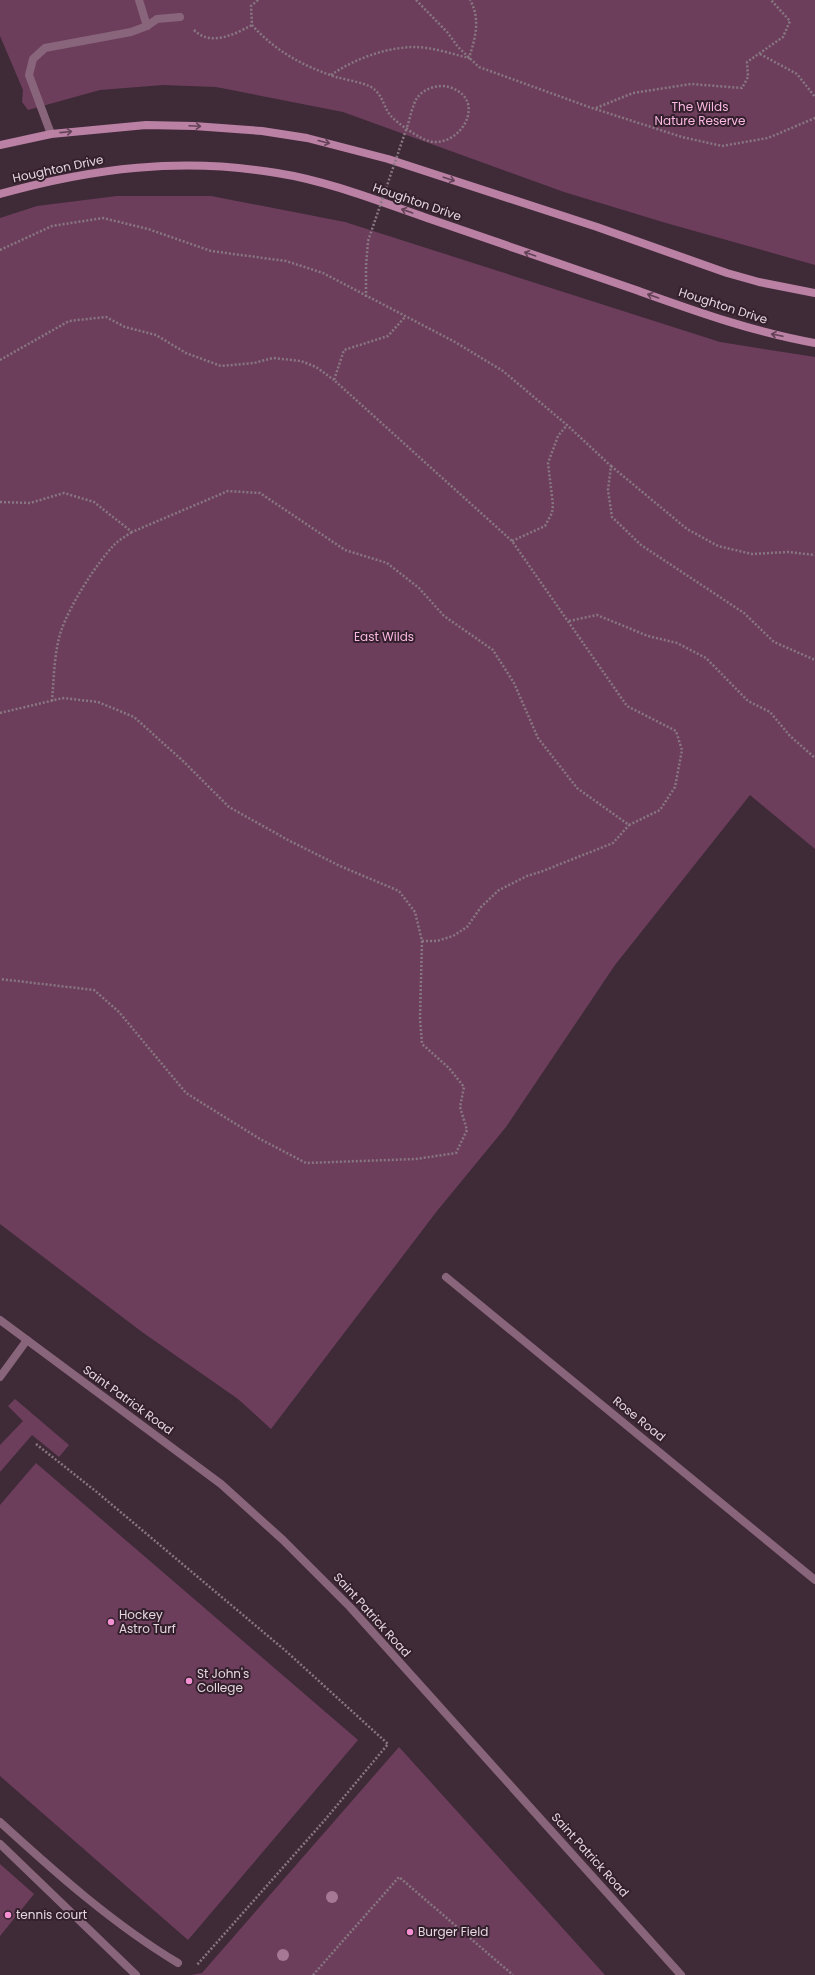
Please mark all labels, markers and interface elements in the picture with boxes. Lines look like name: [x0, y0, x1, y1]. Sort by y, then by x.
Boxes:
park label: The Wilds Nature Reserve: [655, 98, 745, 129]
one-way arrow: [188, 123, 201, 130]
one-way arrow: [59, 129, 72, 136]
one-way arrow: [317, 139, 330, 147]
street label: Houghton Drive: [11, 151, 105, 186]
one-way arrow: [442, 176, 455, 183]
street label: Houghton Drive: [371, 178, 464, 225]
one-way arrow: [401, 207, 413, 215]
one-way arrow: [524, 250, 537, 257]
street label: Houghton Drive: [677, 283, 770, 328]
one-way arrow: [647, 292, 659, 300]
one-way arrow: [771, 331, 784, 339]
park label: East Wilds: [354, 628, 414, 645]
street label: Saint Patrick Road: [80, 1361, 177, 1438]
street label: Rose Road: [609, 1392, 669, 1445]
street label: Saint Patrick Road: [330, 1569, 415, 1661]
place label: Hockey Astro Turf: [119, 1606, 176, 1637]
marker: Hockey Astro Turf: [106, 1617, 116, 1627]
place label: St John's College: [197, 1665, 249, 1696]
marker: St John's College: [184, 1676, 194, 1686]
street label: Saint Patrick Road: [548, 1809, 633, 1901]
place label: tennis court: [16, 1906, 87, 1923]
marker: tennis court: [3, 1910, 13, 1920]
place label: Burger Field: [418, 1923, 488, 1940]
marker: Burger Field: [405, 1927, 415, 1937]

